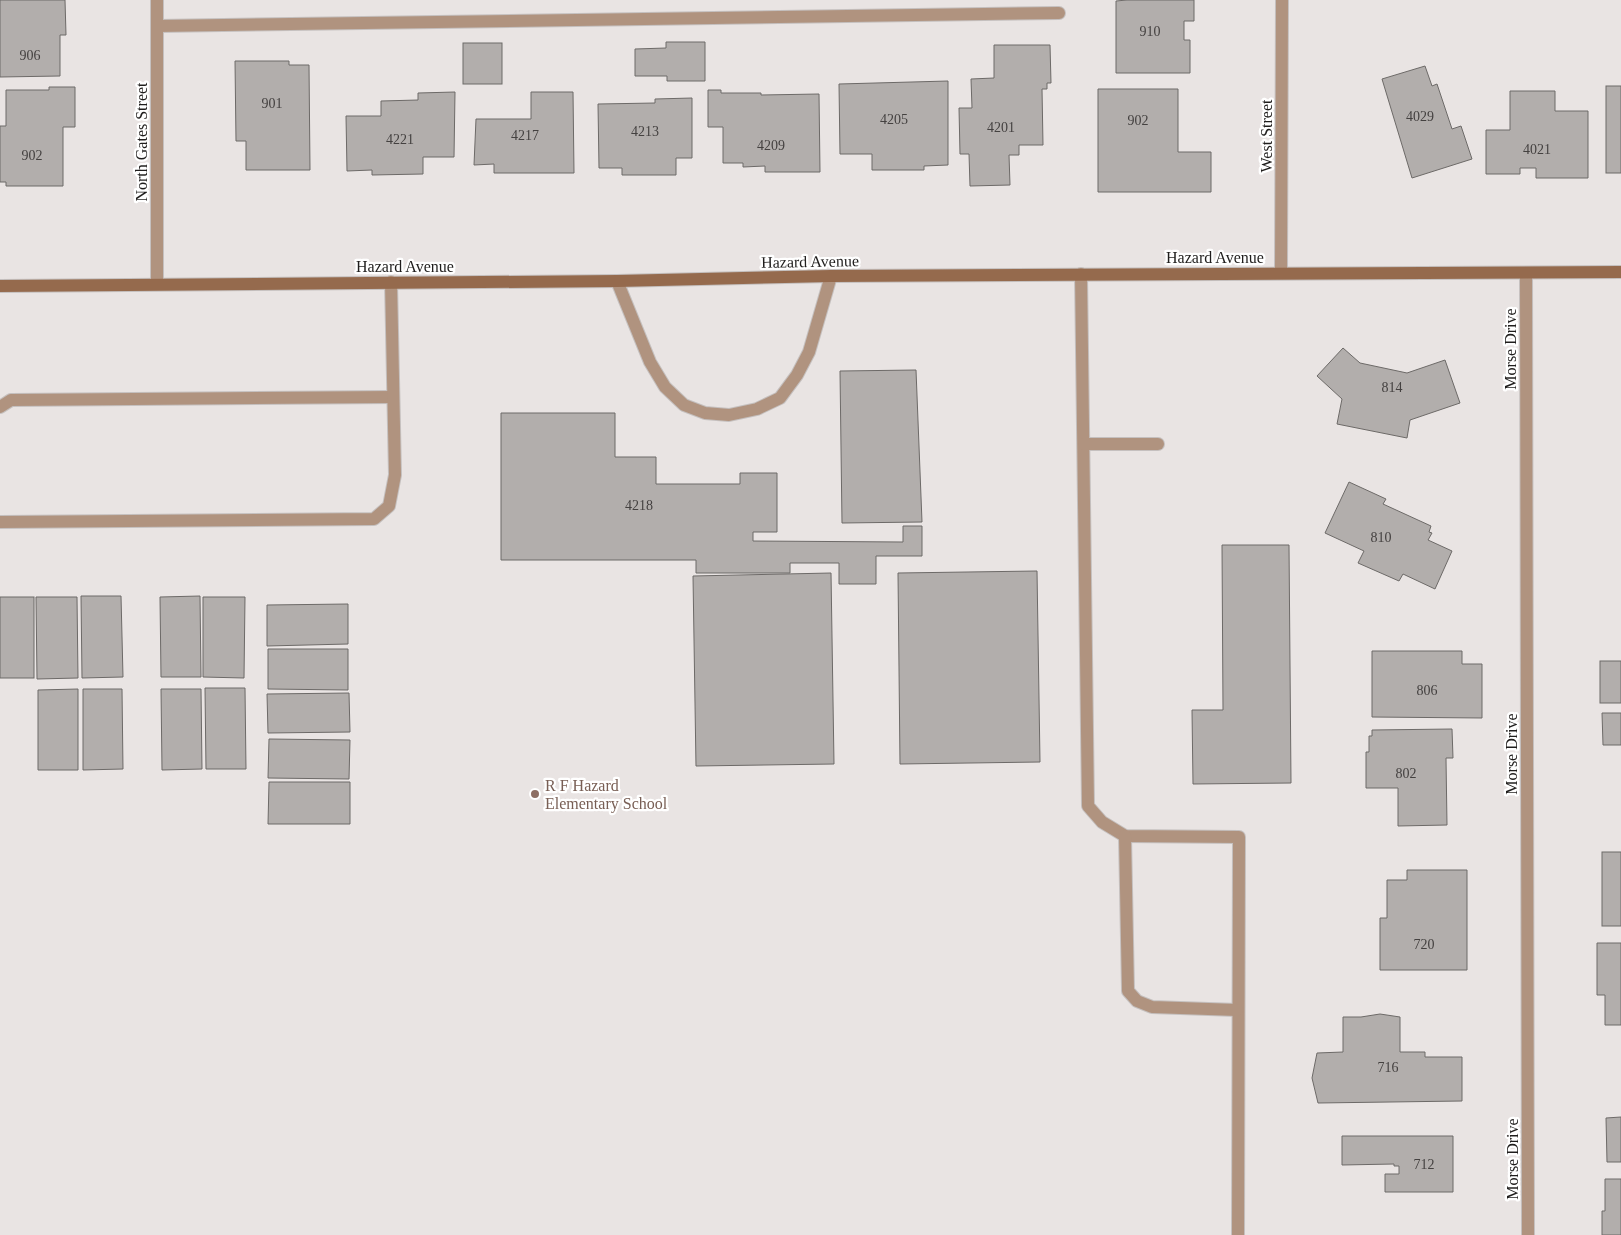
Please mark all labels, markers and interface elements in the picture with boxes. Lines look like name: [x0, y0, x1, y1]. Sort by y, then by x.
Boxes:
house number: 910: [1140, 24, 1161, 39]
house number: 906: [20, 48, 41, 63]
street label: North Gates Street: [133, 82, 150, 202]
house number: 901: [262, 96, 283, 111]
street label: West Street: [1258, 99, 1275, 172]
house number: 4029: [1406, 109, 1434, 124]
house number: 4205: [880, 112, 908, 127]
house number: 902: [1128, 113, 1149, 128]
house number: 4201: [987, 120, 1015, 135]
house number: 4213: [631, 124, 659, 139]
house number: 4217: [511, 128, 539, 143]
house number: 4221: [386, 132, 414, 147]
house number: 4209: [757, 138, 785, 153]
house number: 4021: [1523, 142, 1551, 157]
house number: 902: [22, 148, 43, 163]
street label: Hazard Avenue: [1166, 249, 1264, 266]
street label: Hazard Avenue: [761, 252, 859, 271]
street label: Hazard Avenue: [356, 258, 454, 275]
street label: Morse Drive: [1502, 308, 1519, 390]
house number: 814: [1382, 380, 1403, 395]
house number: 4218: [625, 498, 653, 513]
house number: 810: [1371, 530, 1392, 545]
house number: 806: [1417, 683, 1438, 698]
street label: Morse Drive: [1503, 713, 1520, 795]
house number: 802: [1396, 766, 1417, 781]
place label: R F Hazard Elementary School: [545, 777, 668, 813]
marker: R F Hazard Elementary School: [529, 788, 541, 800]
house number: 720: [1414, 937, 1435, 952]
house number: 716: [1378, 1060, 1399, 1075]
street label: Morse Drive: [1504, 1118, 1521, 1200]
house number: 712: [1414, 1157, 1435, 1172]

